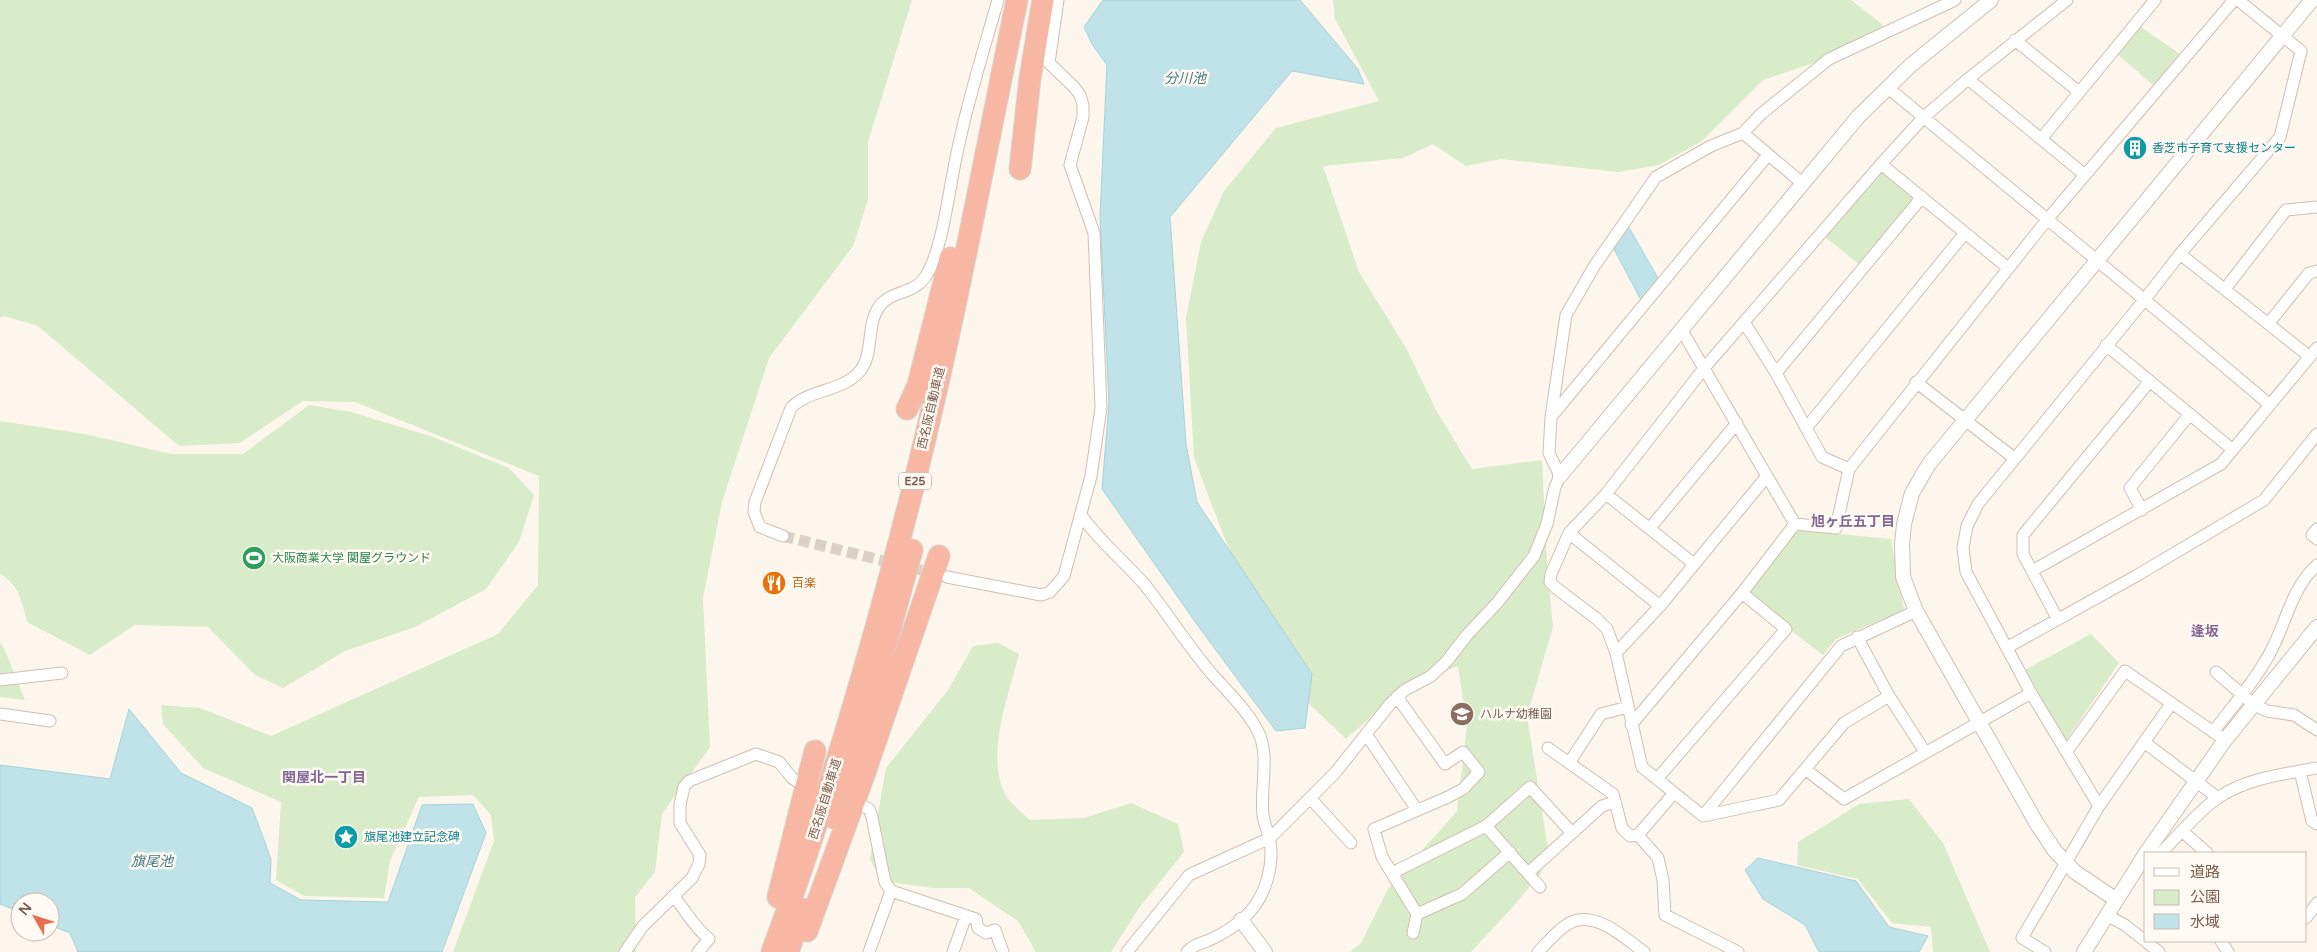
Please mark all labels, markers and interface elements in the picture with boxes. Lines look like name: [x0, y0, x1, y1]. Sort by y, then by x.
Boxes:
water label: 分川池: [1164, 70, 1208, 87]
building icon: 香芝市子育て支援センター: [2122, 135, 2148, 161]
place label: 香芝市子育て支援センター: [2152, 141, 2296, 155]
street label: 西名阪自動車道: [915, 365, 947, 451]
road number: E25: [899, 472, 931, 490]
district label: 旭ヶ丘五丁目: [1811, 513, 1895, 530]
sports icon: 大阪商業大学 関屋グラウンド: [241, 545, 267, 571]
place label: 大阪商業大学 関屋グラウンド: [272, 551, 431, 565]
restaurant icon: 百楽: [761, 570, 787, 596]
place label: 百楽: [792, 576, 816, 590]
district label: 逢坂: [2191, 623, 2219, 640]
school or university icon: ハルナ幼稚園: [1449, 701, 1475, 727]
place label: ハルナ幼稚園: [1480, 707, 1552, 721]
street label: 西名阪自動車道: [806, 757, 844, 841]
district label: 関屋北一丁目: [282, 769, 366, 786]
place icon: 旗尾池建立記念碑: [333, 824, 359, 850]
place label: 旗尾池建立記念碑: [364, 830, 460, 844]
legend: [2144, 852, 2307, 942]
water label: 旗尾池: [131, 853, 175, 870]
text: 道路: [2190, 863, 2220, 881]
text: 公園: [2190, 888, 2220, 906]
north arrow: [10, 892, 60, 942]
text: N: [15, 899, 35, 919]
text: 水域: [2190, 913, 2220, 931]

